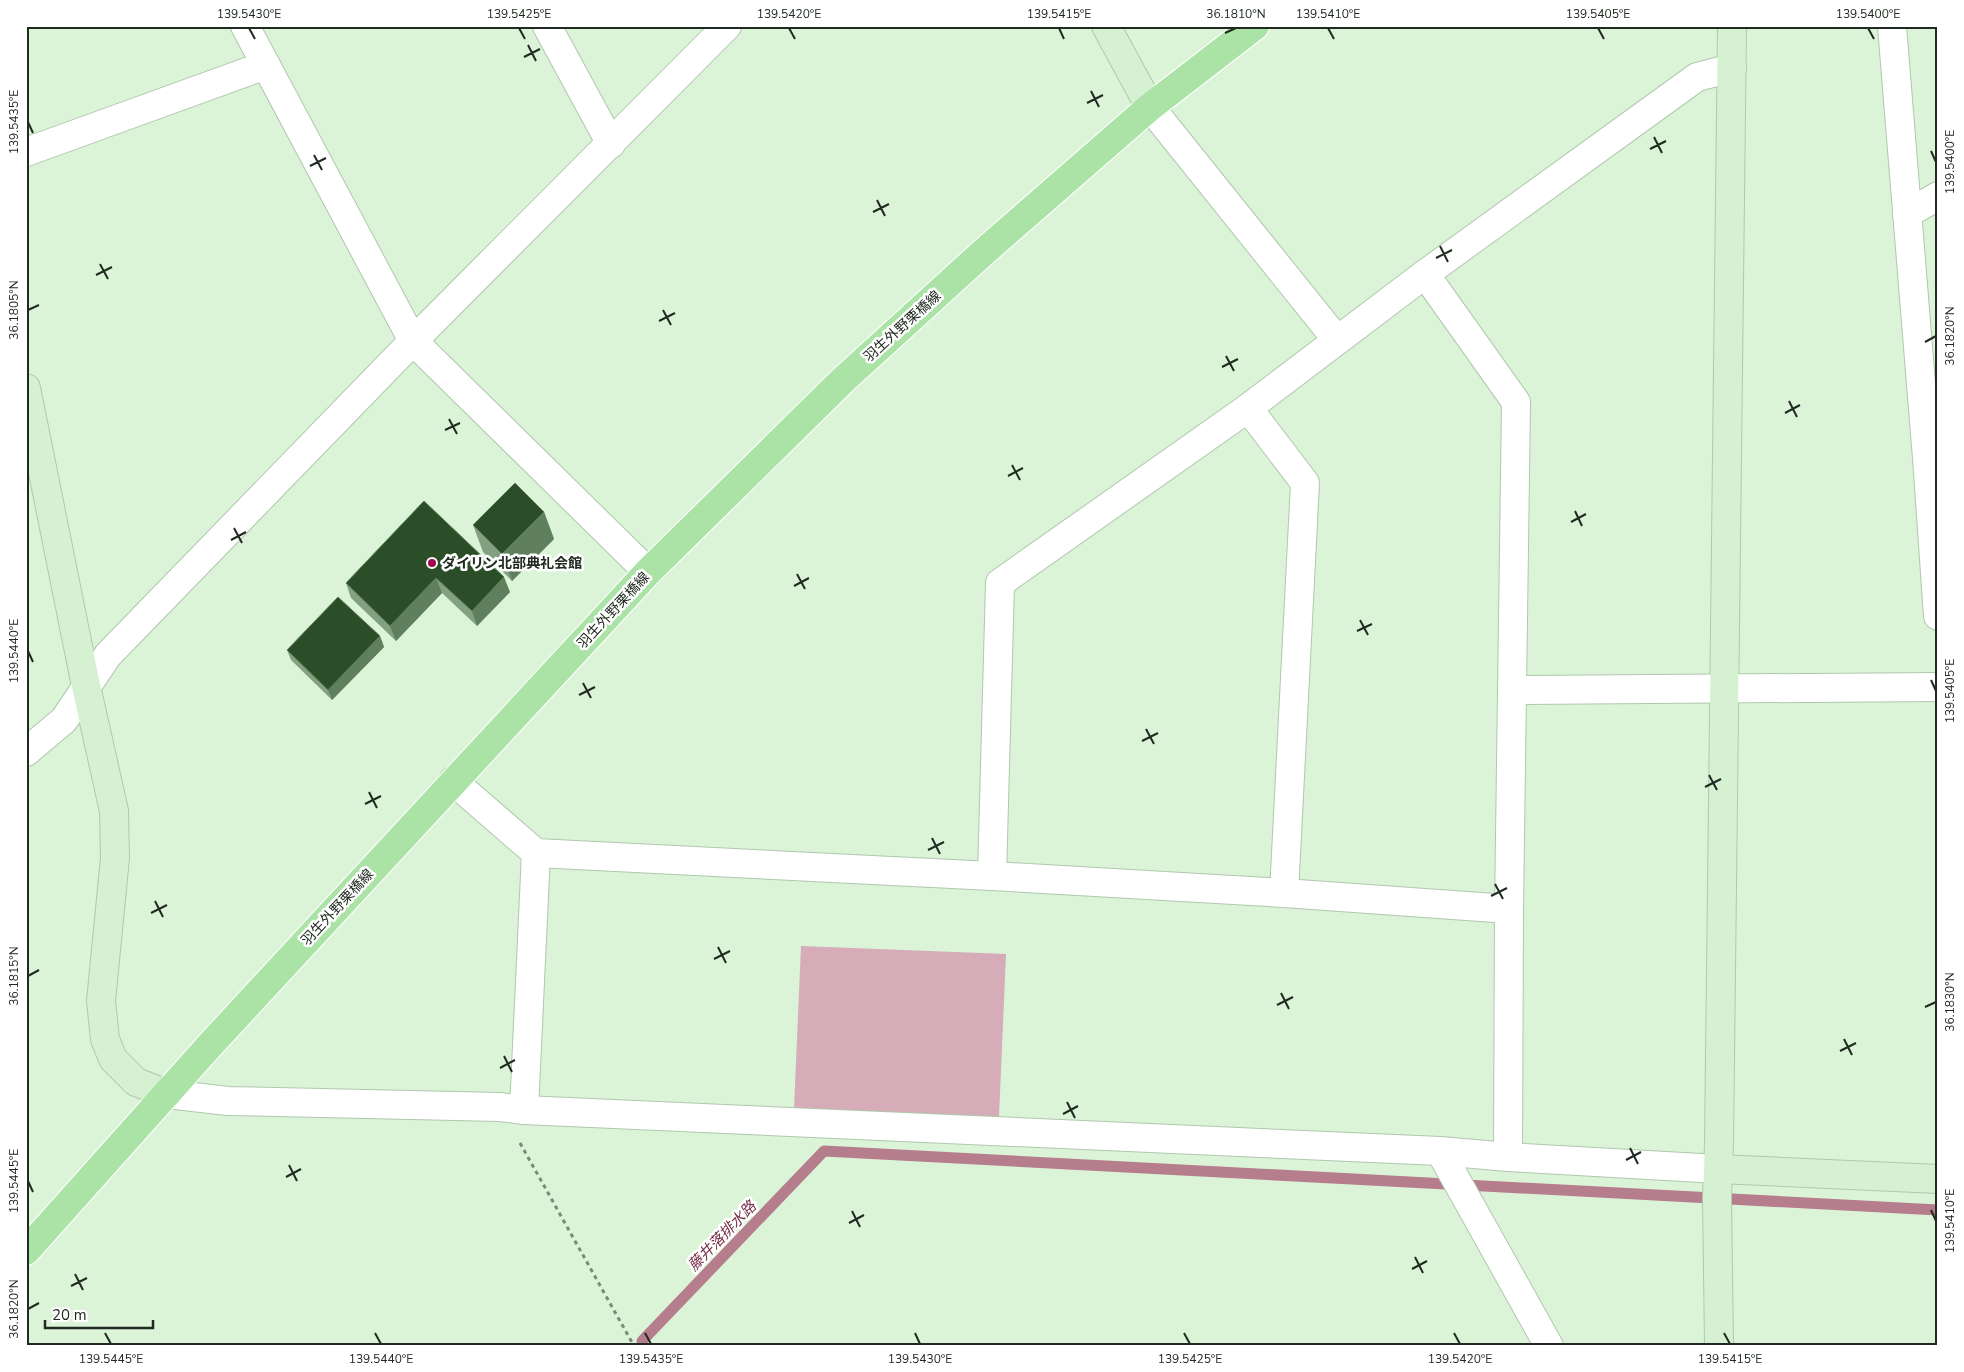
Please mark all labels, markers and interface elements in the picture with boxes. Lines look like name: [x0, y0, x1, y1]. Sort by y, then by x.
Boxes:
text: 139.5430°E: [217, 6, 281, 22]
text: 139.5425°E: [487, 6, 551, 22]
text: 139.5420°E: [757, 6, 821, 22]
text: 139.5415°E: [1027, 6, 1091, 22]
text: 36.1810°N: [1206, 6, 1266, 22]
text: 139.5410°E: [1296, 6, 1360, 22]
text: 139.5405°E: [1566, 6, 1630, 22]
text: 139.5400°E: [1836, 6, 1900, 22]
text: 139.5435°E: [6, 90, 22, 154]
text: 139.5400°E: [1942, 130, 1958, 194]
text: 36.1805°N: [6, 280, 22, 340]
street label: 羽生外野栗橋線: [860, 287, 945, 366]
text: 36.1820°N: [1942, 306, 1958, 366]
place label: ダイリン北部典礼会館: [442, 554, 582, 573]
marker: ダイリン北部典礼会館: [426, 557, 438, 569]
street label: 羽生外野栗橋線: [573, 568, 654, 653]
text: 139.5440°E: [6, 619, 22, 683]
text: 139.5405°E: [1942, 659, 1958, 723]
street label: 羽生外野栗橋線: [297, 865, 378, 950]
text: 36.1815°N: [6, 946, 22, 1006]
text: 36.1830°N: [1942, 972, 1958, 1032]
text: 139.5445°E: [6, 1149, 22, 1213]
text: 139.5410°E: [1942, 1189, 1958, 1253]
water label: 藤井落排水路: [684, 1195, 762, 1275]
text: 36.1820°N: [6, 1279, 22, 1339]
scale bar: [45, 1297, 152, 1329]
text: 20 m: [52, 1305, 87, 1325]
text: 139.5445°E: [79, 1351, 143, 1367]
text: 139.5440°E: [349, 1351, 413, 1367]
text: 139.5435°E: [619, 1351, 683, 1367]
text: 139.5430°E: [888, 1351, 952, 1367]
text: 139.5425°E: [1158, 1351, 1222, 1367]
text: 139.5420°E: [1428, 1351, 1492, 1367]
text: 139.5415°E: [1698, 1351, 1762, 1367]

